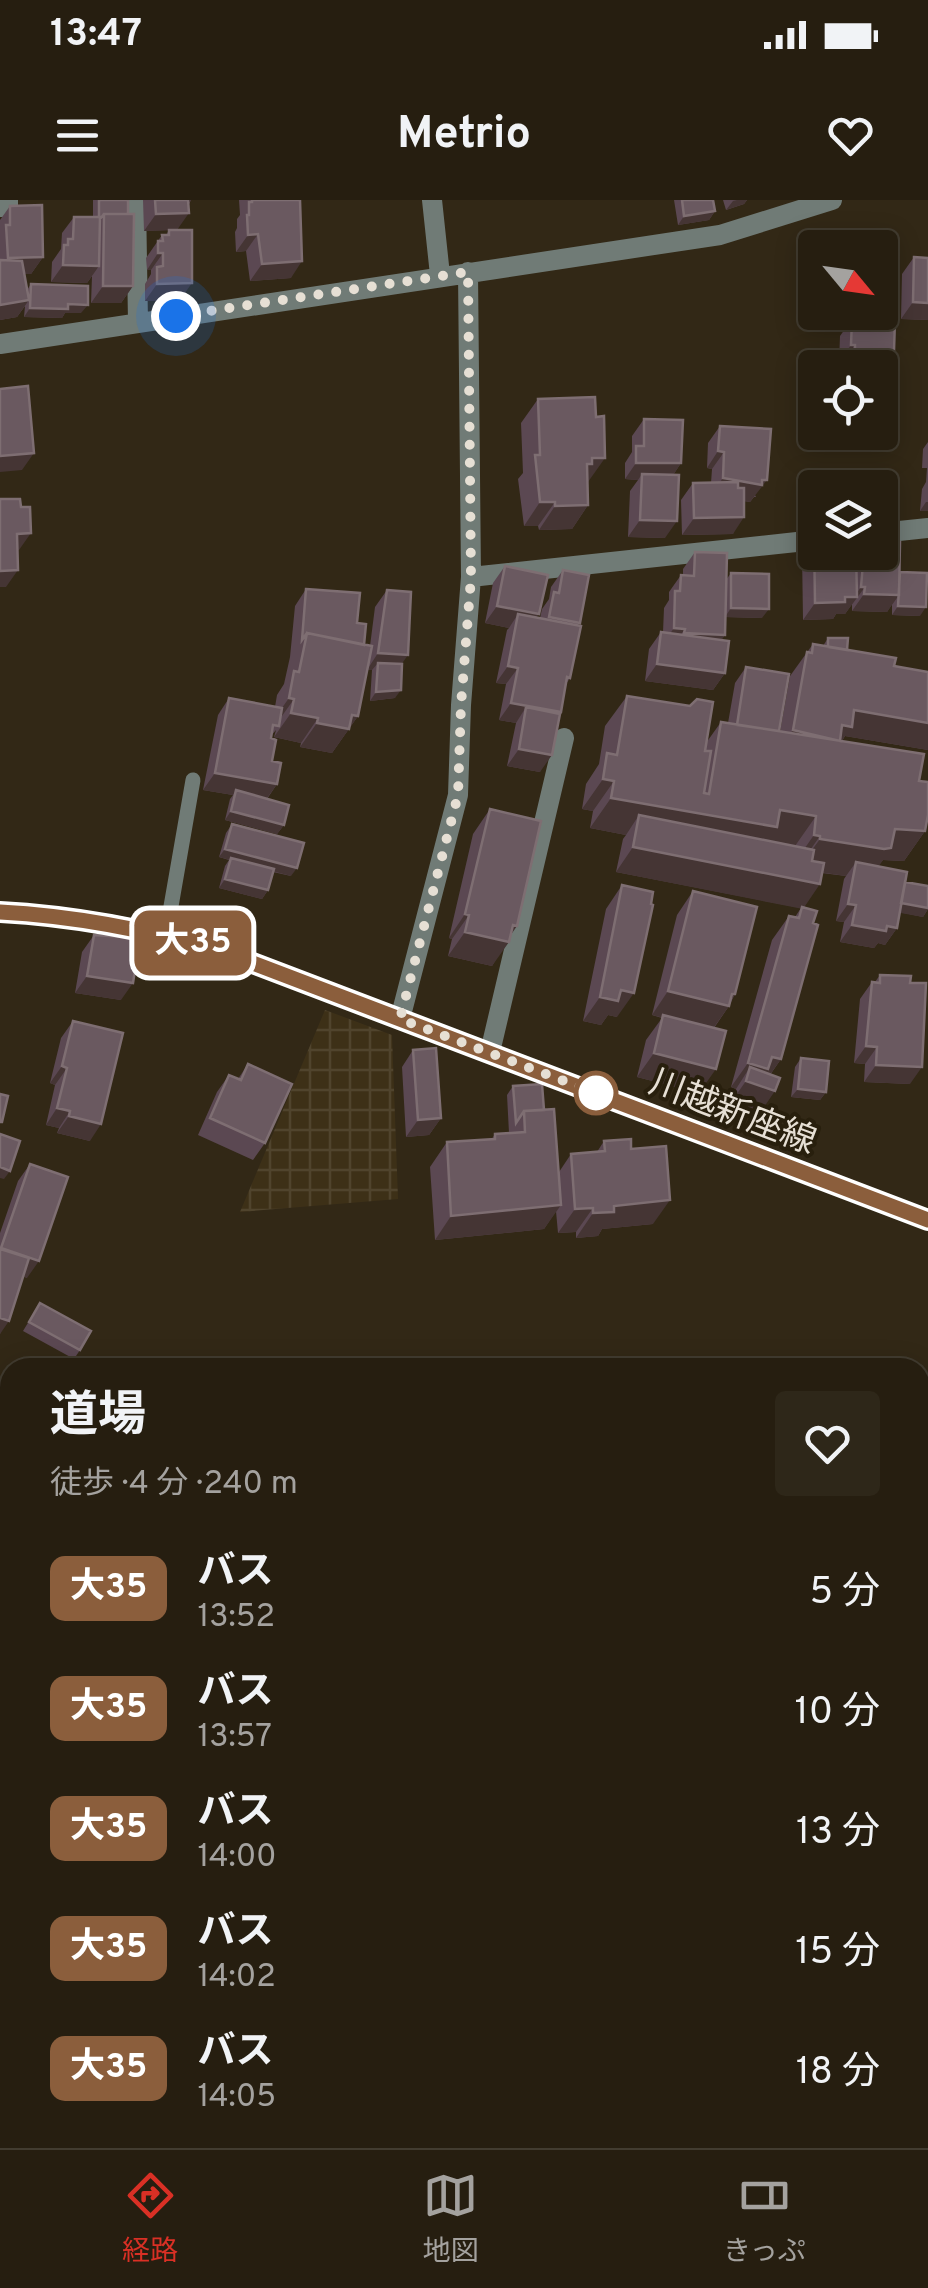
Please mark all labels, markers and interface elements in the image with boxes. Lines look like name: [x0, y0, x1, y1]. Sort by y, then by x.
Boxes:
text: 13:47: [50, 11, 142, 60]
text: Metrio: [397, 107, 531, 164]
icon: menu: [50, 108, 105, 163]
icon: heart: [823, 108, 878, 163]
north arrow: [798, 230, 898, 330]
map controls: [798, 230, 898, 570]
your location: [151, 291, 201, 341]
button: locate: [798, 350, 898, 450]
button: layers: [798, 470, 898, 570]
line badge: 大35: [136, 910, 250, 976]
text: 大35: [154, 921, 232, 965]
street label: 川越新座線: [642, 1062, 822, 1166]
unlabelled marker: [575, 1072, 617, 1114]
text: 道場: [50, 1388, 146, 1448]
button: heart: [775, 1391, 880, 1496]
text: 徒歩 · 4 分 · 240 m: [50, 1465, 298, 1505]
text: バス: [197, 1549, 273, 1598]
text: 大35: [70, 1566, 147, 1610]
text: 5 分: [809, 1569, 880, 1618]
text: 13:52: [197, 1598, 275, 1638]
text: バス: [197, 1669, 273, 1718]
text: 大35: [70, 1686, 147, 1730]
text: 10 分: [794, 1689, 880, 1738]
text: 13:57: [197, 1718, 272, 1758]
text: バス: [197, 1789, 273, 1838]
text: 大35: [70, 1806, 147, 1850]
text: 13 分: [796, 1809, 880, 1858]
text: 14:00: [197, 1838, 277, 1878]
text: バス: [197, 1909, 273, 1958]
text: 大35: [70, 1926, 147, 1970]
text: 15 分: [795, 1929, 880, 1978]
text: 14:02: [197, 1958, 276, 1998]
text: バス: [197, 2029, 273, 2078]
text: 大35: [70, 2046, 147, 2090]
text: 18 分: [796, 2049, 880, 2098]
text: 14:05: [197, 2078, 276, 2118]
tab: 経路: [122, 2168, 178, 2271]
tab: 地図: [423, 2168, 479, 2271]
tab: きっぷ: [723, 2168, 806, 2271]

